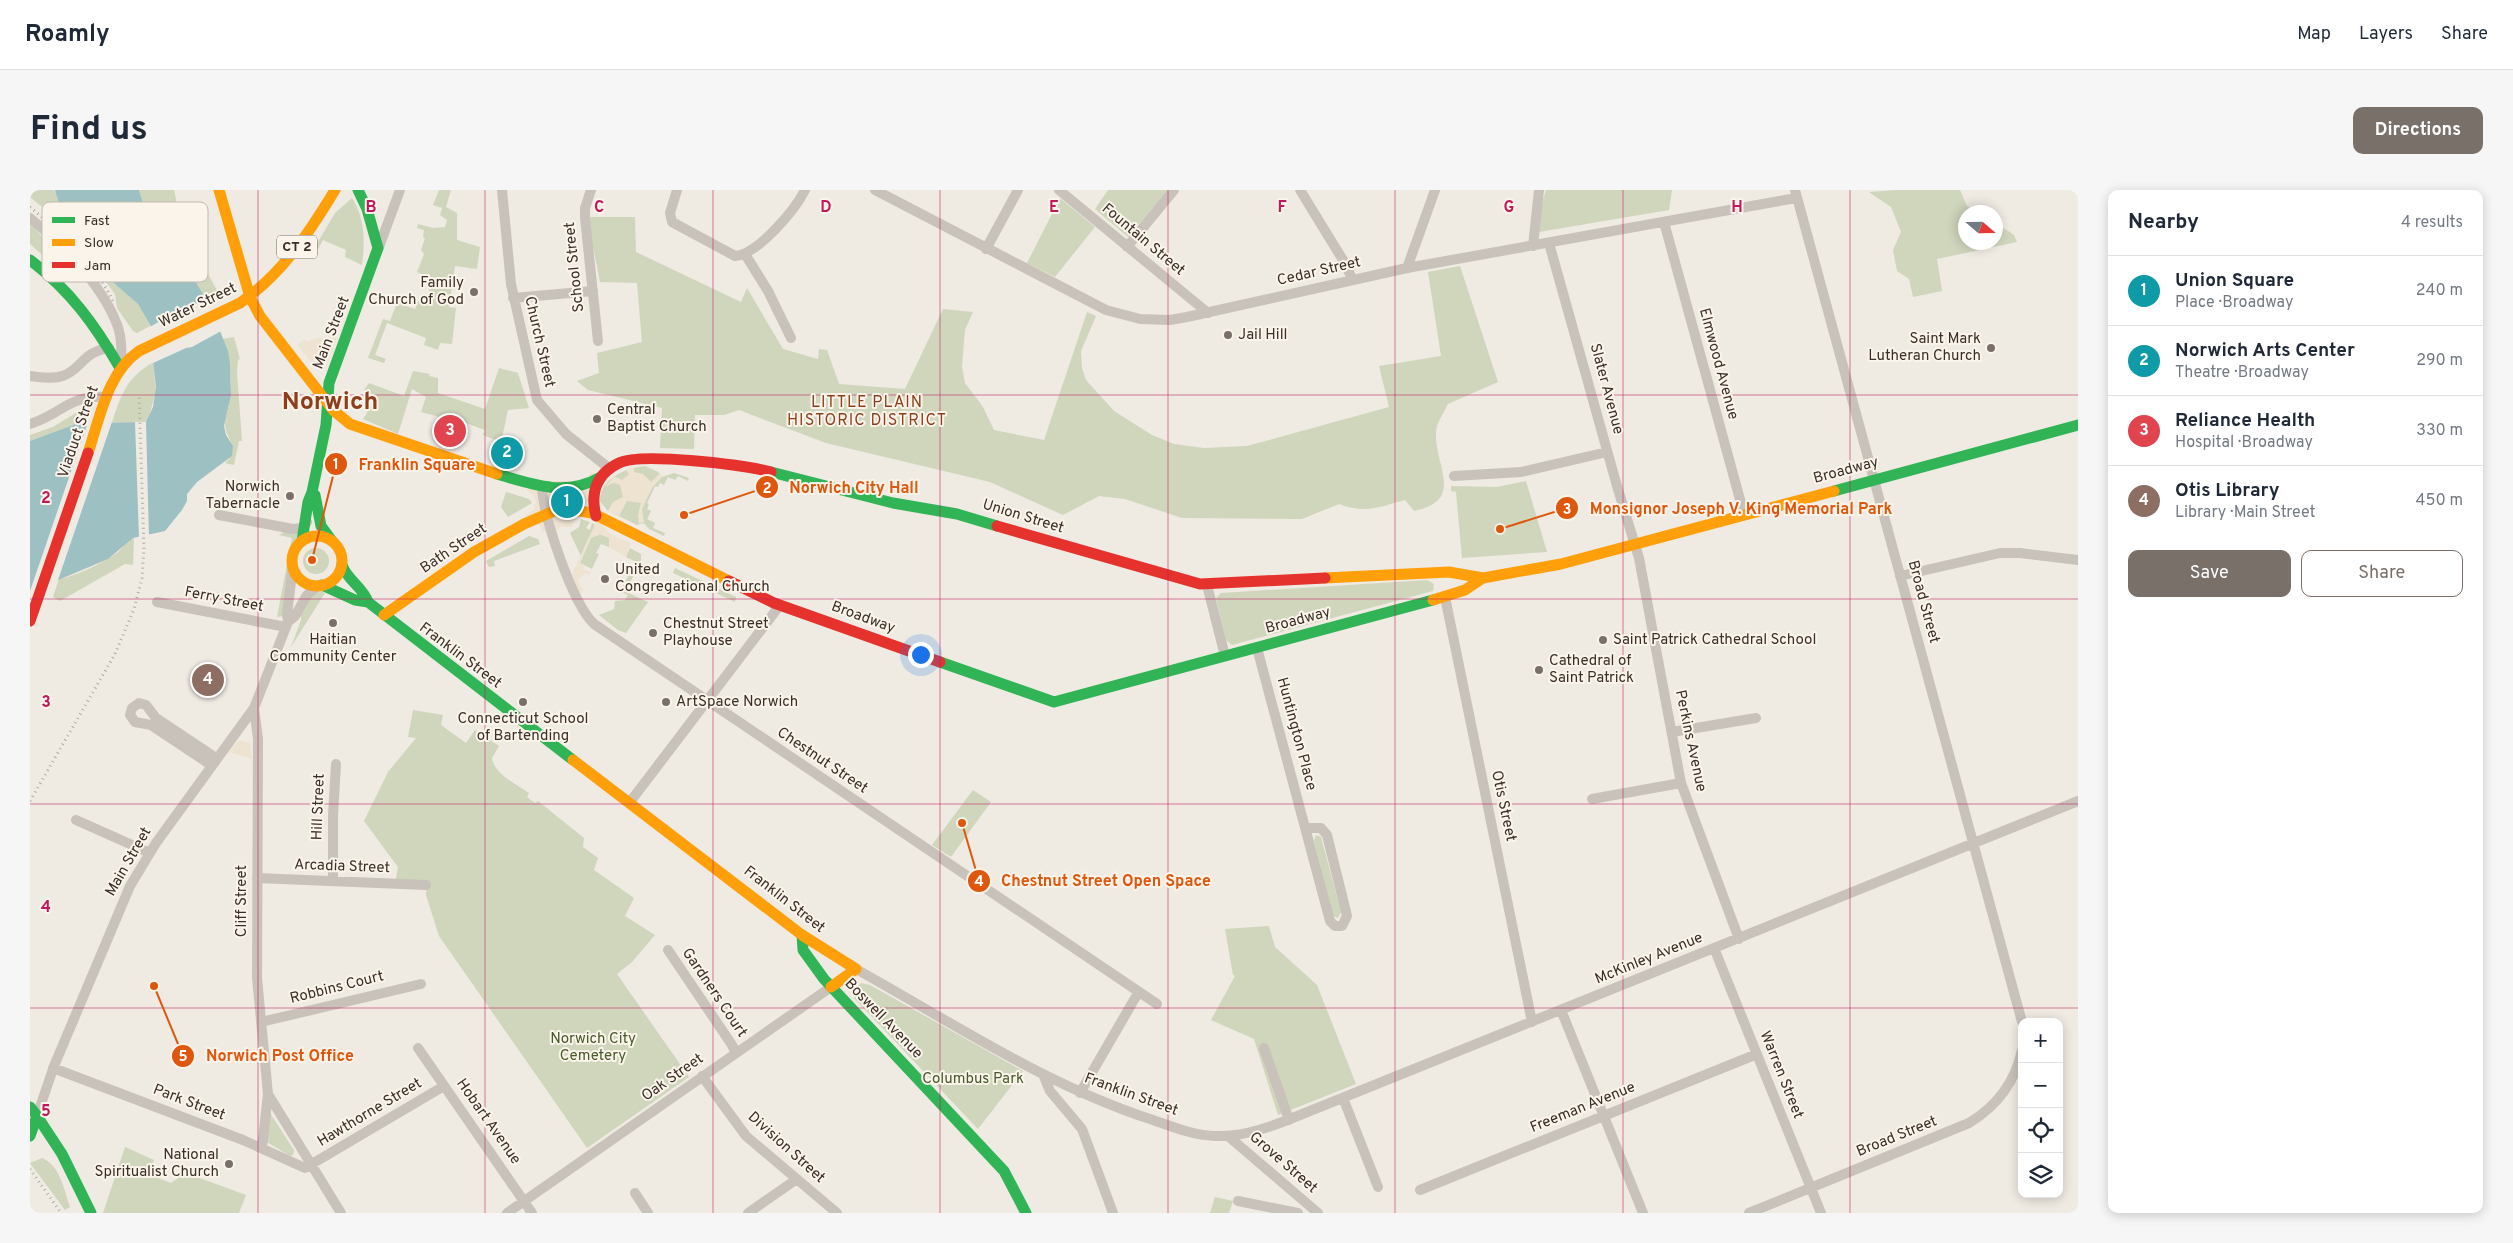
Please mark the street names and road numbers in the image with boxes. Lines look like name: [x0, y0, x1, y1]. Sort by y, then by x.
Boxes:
street label: Fountain Street: [1097, 200, 1189, 280]
street label: School Street: [561, 221, 589, 313]
road number: CT 2: [277, 236, 317, 258]
street label: Cedar Street: [1275, 253, 1363, 291]
street label: Water Street: [156, 279, 240, 333]
street label: Main Street: [309, 294, 355, 372]
street label: Church Street: [519, 295, 559, 389]
street label: Elmwood Avenue: [1694, 306, 1742, 422]
street label: Slater Avenue: [1585, 342, 1627, 436]
street label: Viaduct Street: [54, 383, 104, 481]
street label: Broadway: [1811, 453, 1881, 489]
street label: Union Street: [980, 496, 1066, 538]
street label: Bath Street: [417, 520, 491, 578]
street label: Broad Street: [1903, 558, 1943, 646]
street label: Ferry Street: [183, 583, 265, 617]
street label: Broadway: [828, 598, 898, 638]
street label: Broadway: [1263, 603, 1333, 639]
street label: Franklin Street: [415, 619, 505, 693]
street label: Huntington Place: [1272, 675, 1320, 793]
street label: Perkins Avenue: [1670, 688, 1710, 794]
street label: Chestnut Street: [773, 724, 871, 798]
street label: Otis Street: [1486, 769, 1520, 843]
street label: Hill Street: [308, 773, 330, 841]
street label: Main Street: [102, 824, 156, 900]
street label: Arcadia Street: [294, 856, 390, 878]
street label: Franklin Street: [739, 862, 829, 938]
street label: Cliff Street: [233, 865, 252, 937]
street label: McKinley Avenue: [1592, 929, 1706, 989]
street label: Gardners Court: [677, 945, 751, 1041]
street label: Robbins Court: [288, 967, 386, 1009]
street label: Boswell Avenue: [840, 975, 926, 1063]
street label: Warren Street: [1755, 1028, 1807, 1122]
street label: Oak Street: [638, 1050, 708, 1106]
street label: Franklin Street: [1082, 1069, 1180, 1121]
street label: Hawthorne Street: [314, 1074, 426, 1152]
street label: Hobart Avenue: [451, 1075, 525, 1169]
street label: Freeman Avenue: [1528, 1078, 1638, 1138]
street label: Park Street: [150, 1081, 228, 1125]
street label: Division Street: [743, 1108, 829, 1188]
street label: Broad Street: [1854, 1112, 1940, 1162]
street label: Grove Street: [1245, 1128, 1321, 1198]

